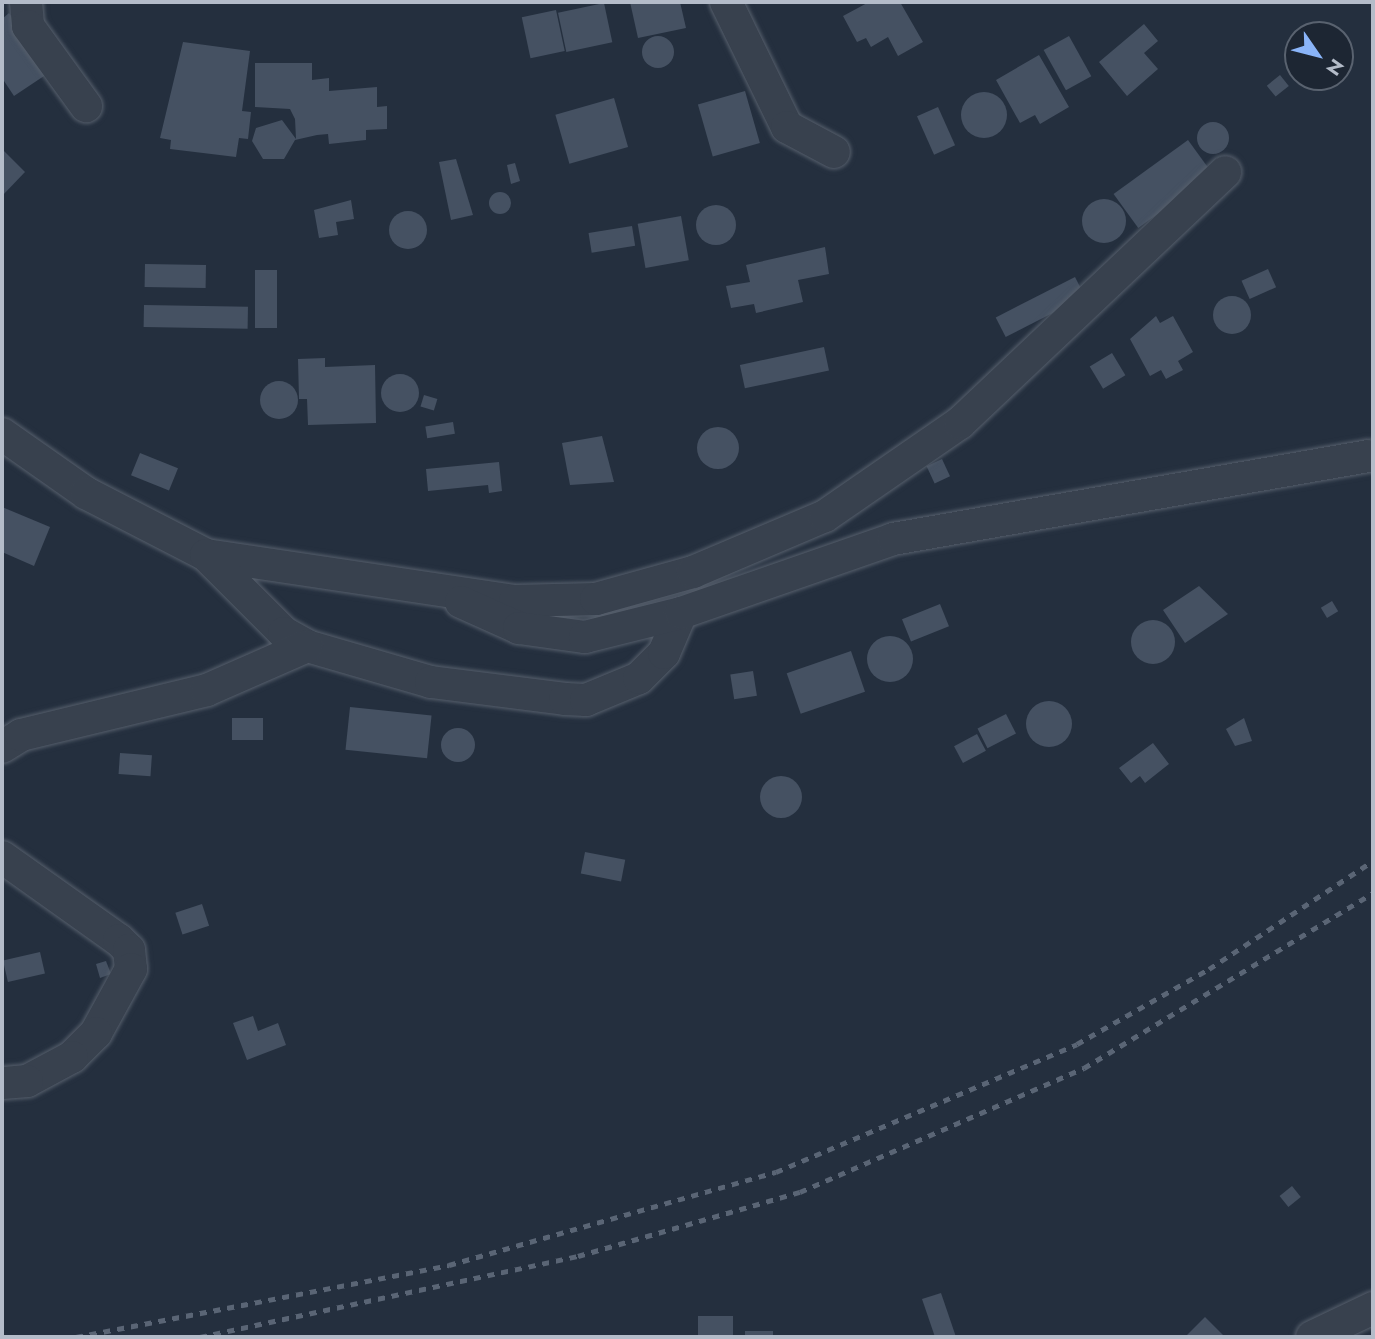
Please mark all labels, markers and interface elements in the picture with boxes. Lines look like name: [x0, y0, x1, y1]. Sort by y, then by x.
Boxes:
north arrow: [1284, 21, 1354, 91]
text: N: [1320, 53, 1350, 81]

